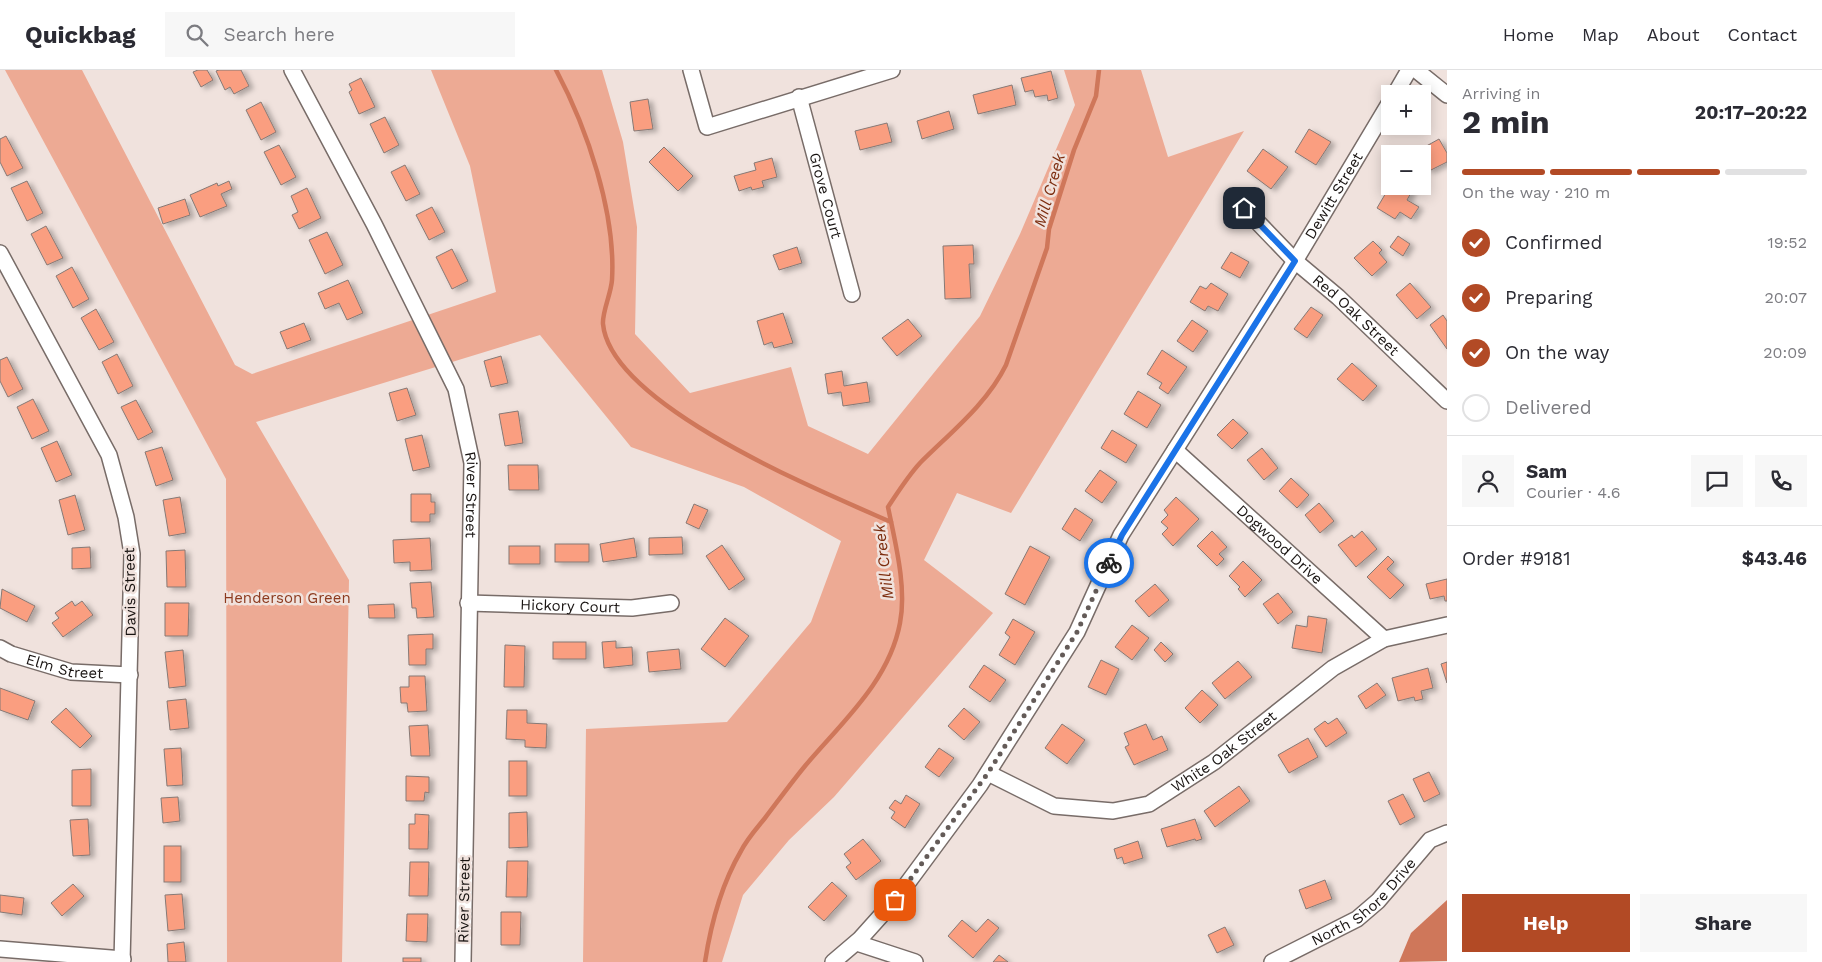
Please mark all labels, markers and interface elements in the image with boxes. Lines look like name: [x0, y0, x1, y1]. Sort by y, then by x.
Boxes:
search box: [165, 12, 515, 57]
text: Quickbag: [25, 21, 135, 49]
icon: search: [183, 21, 211, 49]
text: Search here: [223, 23, 335, 46]
text: Home: [1503, 24, 1554, 45]
text: Map: [1582, 24, 1619, 45]
text: About: [1647, 24, 1699, 45]
text: Contact: [1727, 24, 1797, 45]
text: Arriving in: [1462, 84, 1540, 103]
map controls: [1381, 85, 1431, 195]
button: +: [1381, 85, 1431, 135]
text: 20:17–20:22: [1695, 101, 1807, 124]
text: 2 min: [1462, 103, 1550, 141]
button: −: [1381, 145, 1431, 195]
street label: Dewitt Street: [1301, 149, 1367, 242]
water label: Mill Creek: [1030, 150, 1069, 229]
street label: Grove Court: [805, 151, 846, 241]
text: On the way · 210 m: [1462, 183, 1610, 202]
pin: [1223, 187, 1265, 229]
icon: home: [1230, 194, 1258, 222]
icon: check: [1462, 229, 1490, 257]
text: Confirmed: [1505, 231, 1602, 254]
text: 19:52: [1768, 233, 1807, 252]
street label: Red Oak Street: [1309, 271, 1403, 360]
icon: check: [1462, 284, 1490, 312]
text: Preparing: [1505, 286, 1592, 309]
text: 20:07: [1764, 288, 1807, 307]
icon: check: [1462, 339, 1490, 367]
text: On the way: [1505, 341, 1609, 364]
text: 20:09: [1763, 343, 1807, 362]
text: Delivered: [1505, 396, 1592, 419]
street label: River Street: [461, 450, 481, 539]
button: person: [1462, 455, 1514, 507]
button: chat: [1691, 455, 1743, 507]
button: phone: [1755, 455, 1807, 507]
text: Sam: [1526, 460, 1567, 483]
text: Courier · 4.6: [1526, 483, 1621, 502]
street label: Dogwood Drive: [1233, 501, 1326, 588]
water label: Mill Creek: [869, 522, 898, 601]
courier: [1084, 538, 1134, 588]
street label: Davis Street: [120, 547, 140, 637]
text: Order #9181: [1462, 547, 1571, 570]
text: $43.46: [1742, 547, 1807, 570]
icon: bike: [1095, 549, 1123, 577]
park label: Henderson Green: [223, 589, 351, 607]
street label: Hickory Court: [520, 596, 621, 617]
street label: Elm Street: [24, 650, 104, 683]
street label: White Oak Street: [1168, 707, 1281, 796]
street label: North Shore Drive: [1308, 854, 1420, 950]
street label: River Street: [454, 856, 474, 943]
pin: [874, 879, 916, 921]
icon: bag: [881, 886, 909, 914]
button: Help: [1462, 894, 1630, 952]
button: Share: [1640, 894, 1807, 952]

